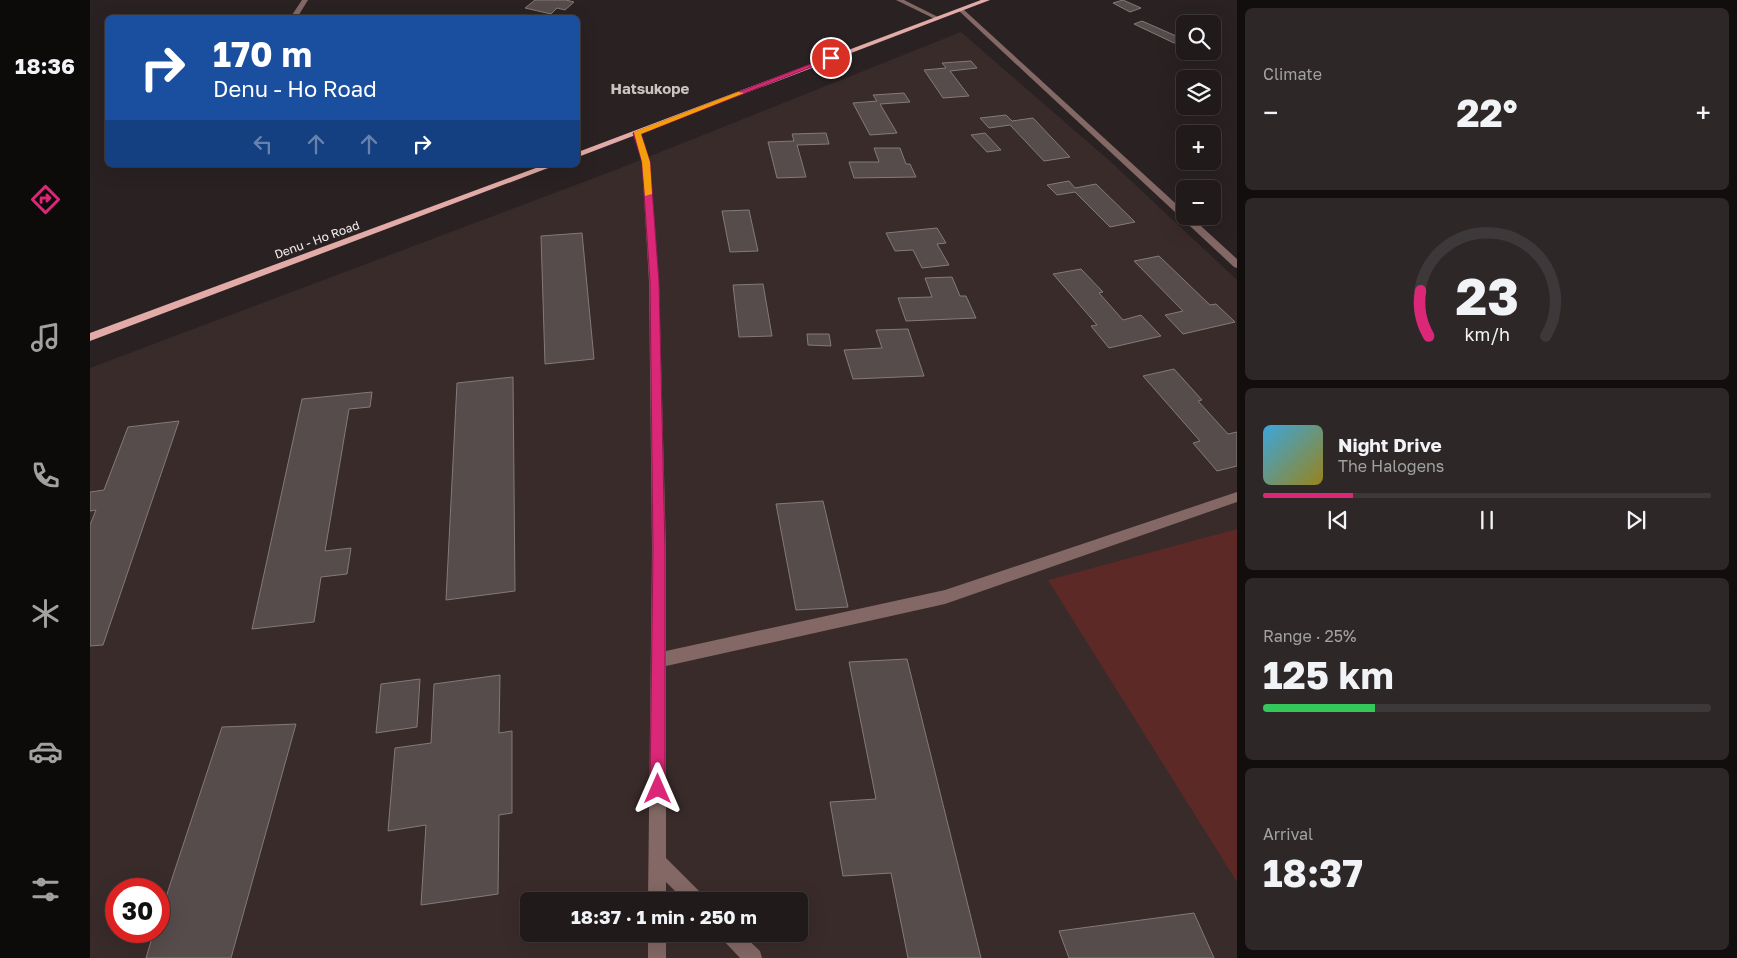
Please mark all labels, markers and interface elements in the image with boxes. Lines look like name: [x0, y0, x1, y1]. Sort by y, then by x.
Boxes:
map controls: [1176, 15, 1221, 225]
button: search: [1176, 15, 1221, 60]
text: 170 m: [213, 33, 312, 75]
icon: right: [130, 35, 195, 100]
pin: [810, 37, 852, 79]
icon: arrive: [817, 44, 845, 72]
text: 18:36: [15, 52, 75, 79]
text: Climate: [1263, 64, 1322, 84]
button: layers: [1176, 70, 1221, 115]
text: Denu - Ho Road: [213, 75, 377, 102]
district label: Hatsukope: [611, 79, 690, 97]
text: 22°: [1456, 90, 1518, 135]
text: −: [1263, 96, 1278, 129]
text: +: [1696, 96, 1711, 129]
button: +: [1176, 125, 1221, 170]
icon: left: [249, 130, 277, 158]
icon: ahead: [302, 130, 330, 158]
icon: ahead: [355, 130, 383, 158]
icon: right: [408, 130, 436, 158]
button: −: [1176, 180, 1221, 225]
icon: directions: [28, 182, 63, 217]
street label: Denu - Ho Road: [272, 217, 361, 262]
text: 23: [1455, 264, 1519, 326]
icon: music: [28, 320, 63, 355]
text: km/h: [1464, 323, 1510, 345]
text: Night Drive: [1338, 433, 1442, 456]
text: The Halogens: [1338, 456, 1444, 476]
icon: phone: [28, 458, 63, 493]
icon: previous: [1324, 506, 1352, 534]
icon: pause: [1473, 506, 1501, 534]
icon: next: [1622, 506, 1650, 534]
icon: climate: [28, 596, 63, 631]
text: Range · 25%: [1263, 626, 1357, 646]
text: 125 km: [1263, 652, 1394, 697]
icon: car: [28, 734, 63, 769]
position arrow: [631, 762, 683, 814]
text: Arrival: [1263, 824, 1313, 844]
text: 18:37: [1263, 850, 1363, 895]
icon: filters: [28, 872, 63, 907]
speed limit sign: 30: [105, 878, 170, 943]
text: 18:37 · 1 min · 250 m: [571, 905, 757, 928]

